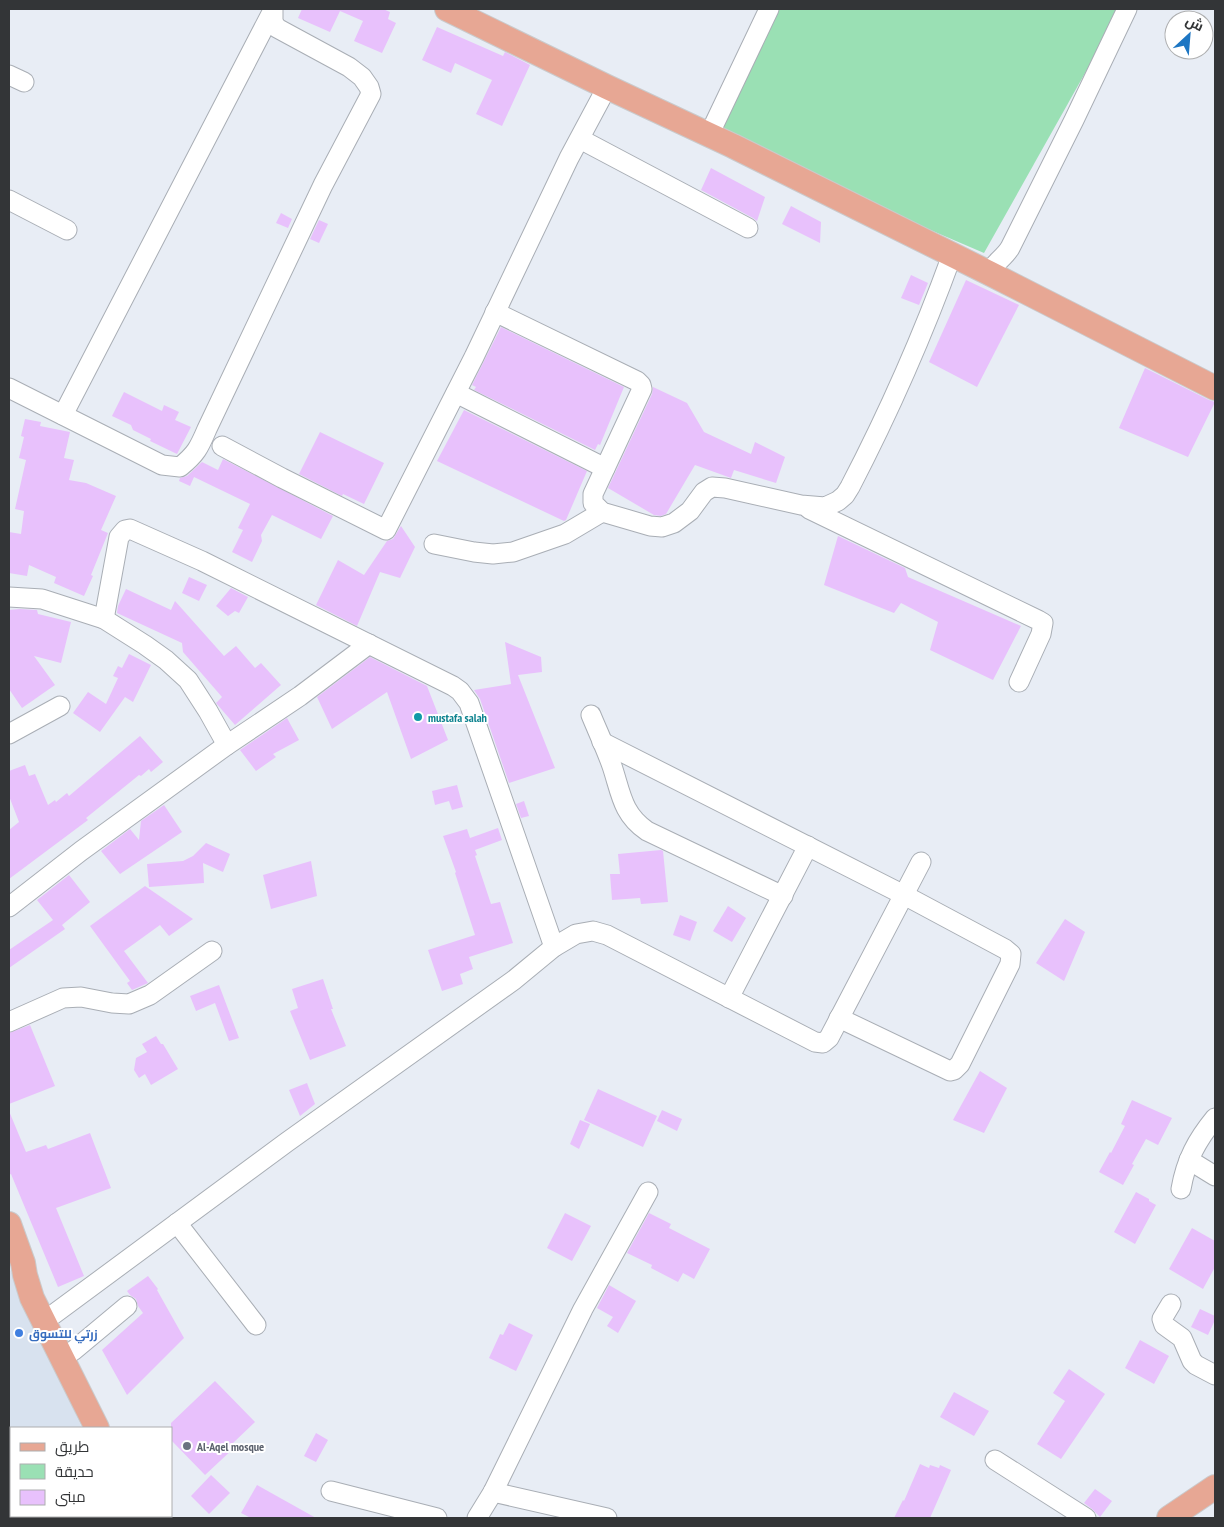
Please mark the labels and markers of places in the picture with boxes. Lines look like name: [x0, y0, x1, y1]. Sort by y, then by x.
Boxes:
place label: mustafa salah: [428, 710, 487, 725]
marker: mustafa salah: [412, 711, 424, 723]
place label: زرتي للتسوق: [29, 1326, 98, 1344]
marker: زرتي للتسوق: [13, 1327, 25, 1339]
place label: Al-Aqel mosque: [196, 1439, 264, 1454]
marker: Al-Aqel mosque: [181, 1440, 193, 1452]

